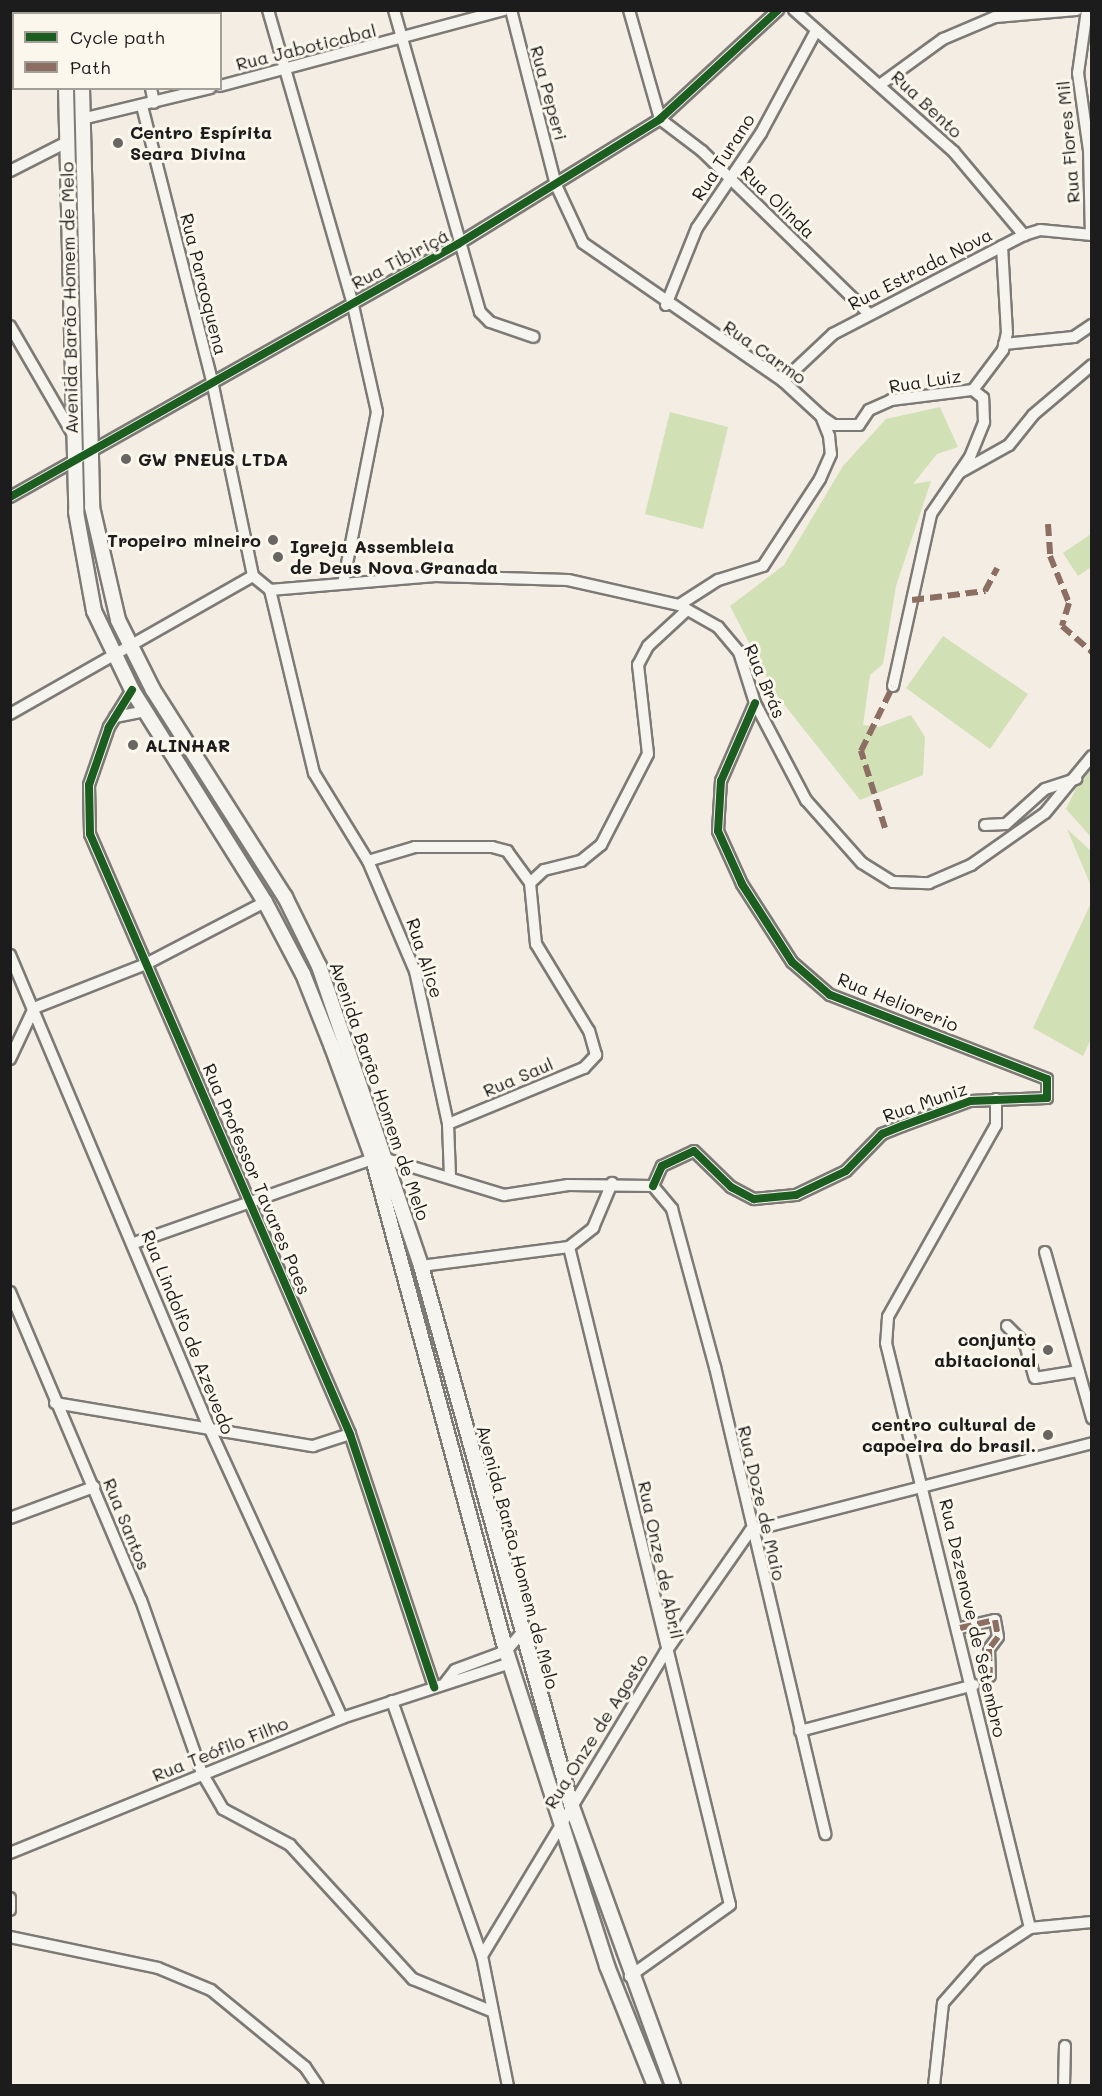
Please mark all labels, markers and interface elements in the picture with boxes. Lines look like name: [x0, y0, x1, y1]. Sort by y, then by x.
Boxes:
legend: [12, 12, 222, 90]
street label: Rua Jaboticabal: [234, 19, 378, 75]
text: Cycle path: [70, 25, 165, 49]
street label: Rua Peperi: [526, 43, 572, 143]
text: Path: [70, 55, 110, 79]
street label: Rua Bento: [887, 66, 967, 142]
street label: Rua Flores Mil: [1052, 80, 1084, 204]
street label: Rua Turano: [687, 110, 759, 204]
place label: Centro Espírita Seara Divina: [130, 122, 272, 164]
marker: Centro Espírita Seara Divina: [111, 136, 125, 150]
street label: Rua Olinda: [736, 161, 820, 243]
street label: Avenida Barão Homem de Melo: [56, 162, 82, 434]
street label: Rua Paraoquena: [176, 211, 232, 357]
street label: Rua Estrada Nova: [844, 223, 996, 315]
street label: Rua Tibiriçá: [348, 224, 452, 294]
street label: Rua Carmo: [719, 315, 811, 389]
street label: Rua Luiz: [887, 365, 963, 397]
place label: GW PNEUS LTDA: [138, 448, 288, 470]
marker: GW PNEUS LTDA: [119, 452, 133, 466]
place label: Tropeiro mineiro: [107, 529, 261, 551]
marker: Tropeiro mineiro: [266, 533, 280, 547]
place label: Igreja Assembleia de Deus Nova Granada: [290, 536, 498, 578]
marker: Igreja Assembleia de Deus Nova Granada: [271, 550, 285, 564]
street label: Rua Brás: [740, 641, 790, 721]
place label: ALINHAR: [145, 734, 230, 756]
marker: ALINHAR: [126, 738, 140, 752]
street label: Rua Alice: [402, 915, 448, 1001]
street label: Avenida Barão Homem de Melo: [325, 959, 435, 1223]
street label: Rua Heliorerio: [834, 968, 962, 1036]
street label: Rua Saul: [480, 1053, 556, 1101]
street label: Rua Professor Tavares Paes: [198, 1060, 316, 1298]
street label: Rua Muniz: [880, 1077, 970, 1127]
street label: Rua Lindolfo de Azevedo: [137, 1227, 239, 1437]
place label: conjunto abitacional: [934, 1329, 1036, 1372]
marker: conjunto abitacional: [1041, 1343, 1055, 1357]
place label: centro cultural de capoeira do brasil.: [862, 1414, 1036, 1456]
street label: Avenida Barão Homem de Melo: [472, 1423, 564, 1691]
street label: Rua Doze de Maio: [734, 1423, 790, 1583]
marker: centro cultural de capoeira do brasil.: [1041, 1428, 1055, 1442]
street label: Rua Santos: [99, 1475, 155, 1573]
street label: Rua Onze de Abril: [634, 1479, 688, 1641]
street label: Rua Dezenove de Setembro: [935, 1497, 1011, 1739]
street label: Rua Onze de Agosto: [539, 1649, 653, 1813]
street label: Rua Teófilo Filho: [149, 1712, 291, 1786]

